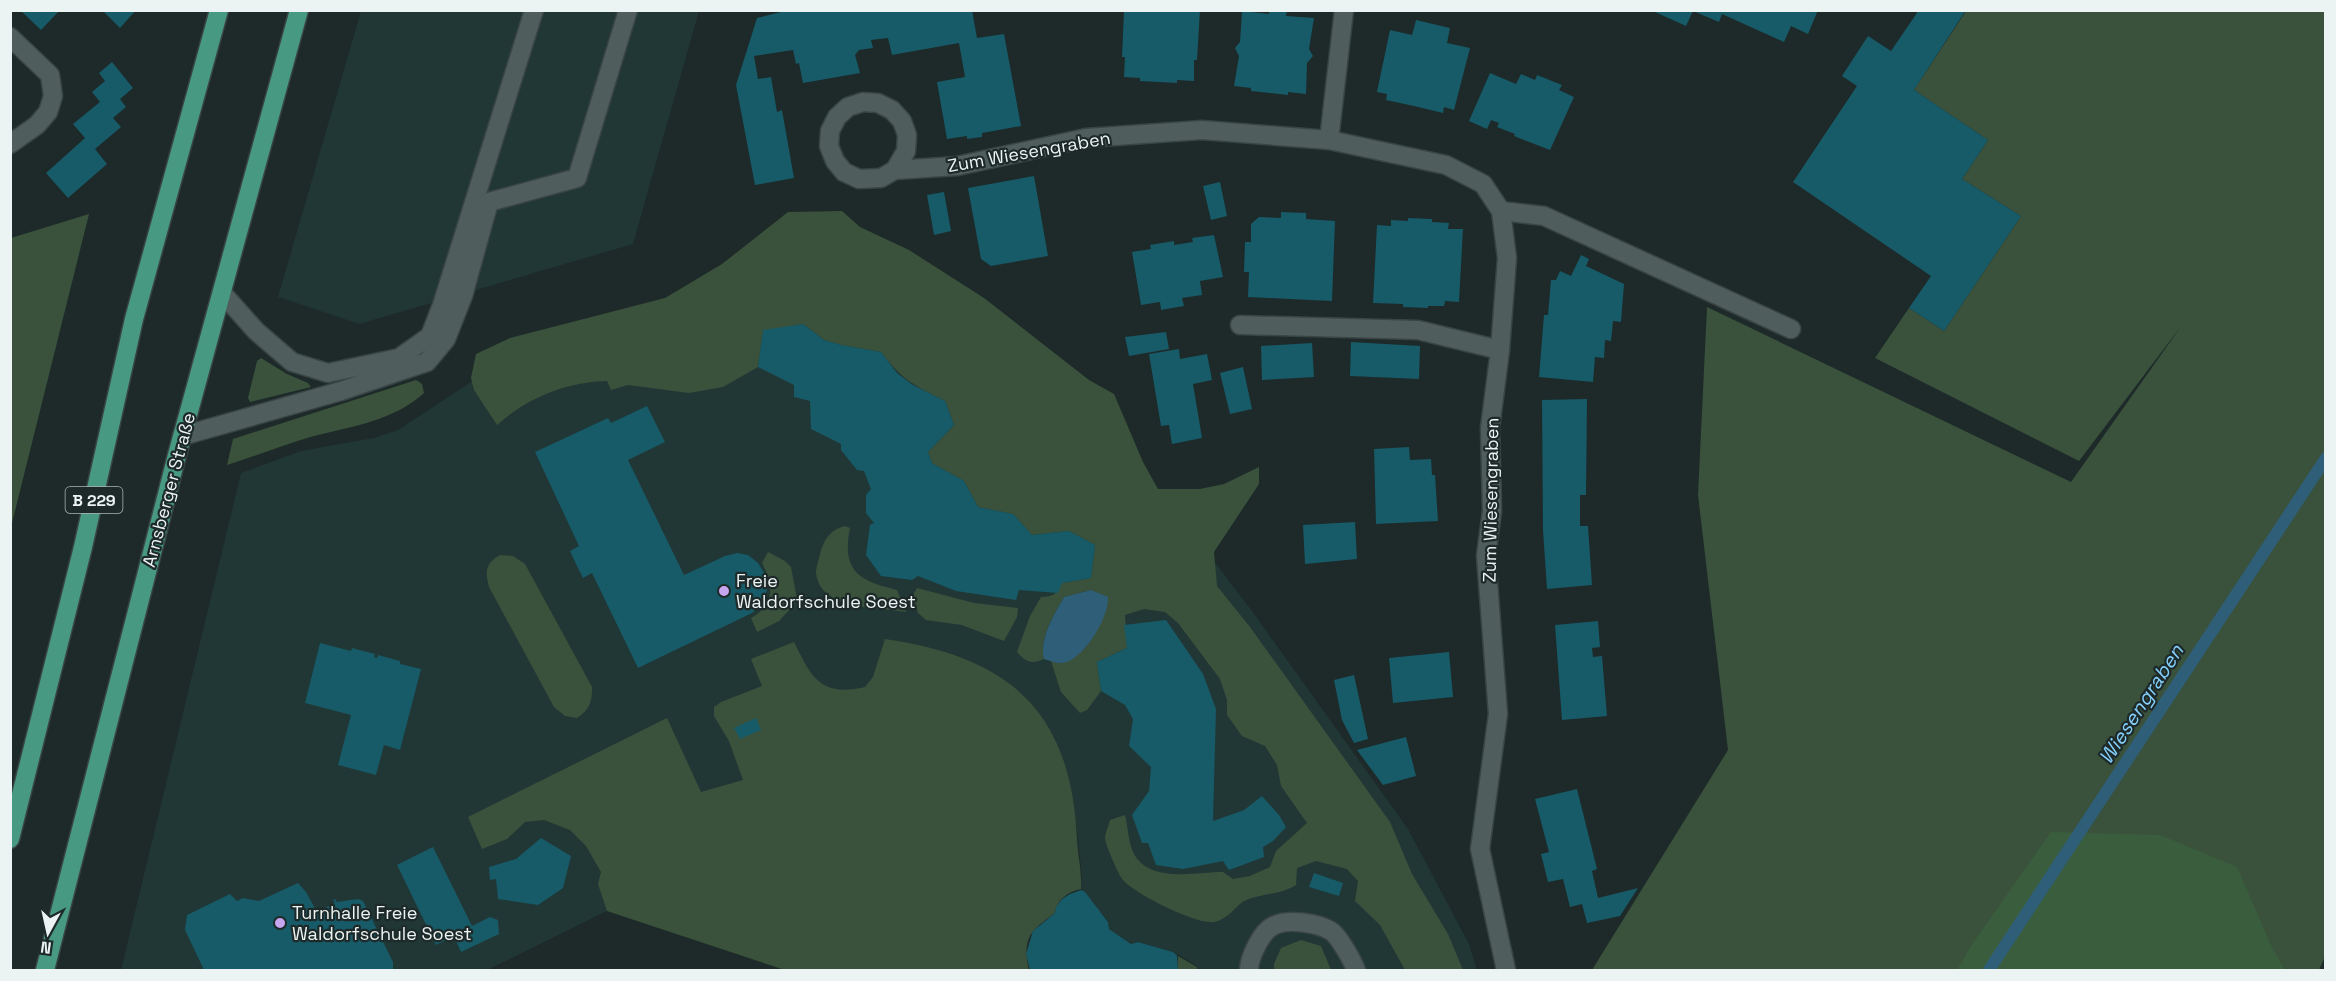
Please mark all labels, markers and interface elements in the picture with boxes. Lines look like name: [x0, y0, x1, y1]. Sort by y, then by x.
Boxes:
street label: Zum Wiesengraben: [946, 126, 1112, 177]
street label: Arnsberger Straße: [137, 410, 200, 570]
street label: Zum Wiesengraben: [1478, 417, 1503, 583]
road number: B 229: [66, 487, 122, 513]
place label: Freie Waldorfschule Soest: [736, 569, 916, 613]
marker: Freie Waldorfschule Soest: [717, 584, 731, 598]
water label: Wiesengraben: [2093, 639, 2190, 769]
place label: Turnhalle Freie Waldorfschule Soest: [292, 901, 472, 945]
north arrow: [18, 903, 78, 963]
marker: Turnhalle Freie Waldorfschule Soest: [273, 916, 287, 930]
text: N: [39, 936, 53, 959]

